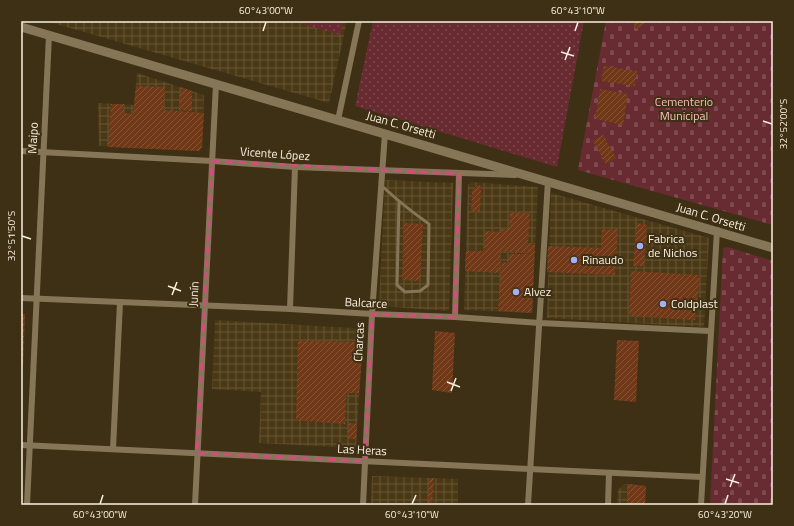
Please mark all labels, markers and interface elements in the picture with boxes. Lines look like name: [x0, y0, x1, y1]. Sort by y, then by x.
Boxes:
text: 60°43'00"W: [239, 3, 293, 18]
text: 60°43'10"W: [551, 3, 605, 18]
park label: Cementerio Municipal: [655, 92, 713, 125]
text: 32°52'00"S: [776, 99, 791, 149]
street label: Juan C. Orsetti: [364, 106, 438, 143]
street label: Maipo: [22, 122, 43, 154]
street label: Vicente López: [239, 142, 311, 165]
street label: Juan C. Orsetti: [674, 197, 748, 236]
text: 32°51'50"S: [4, 211, 19, 261]
place label: Fabrica de Nichos: [648, 229, 698, 262]
marker: Fabrica de Nichos: [635, 241, 645, 251]
place label: Rinaudo: [582, 250, 624, 269]
marker: Rinaudo: [569, 255, 579, 265]
street label: Junín: [183, 281, 204, 307]
place label: Alvez: [524, 282, 551, 301]
marker: Alvez: [511, 287, 521, 297]
street label: Balcarce: [344, 292, 388, 313]
place label: Coldplast: [671, 294, 719, 313]
marker: Coldplast: [658, 299, 668, 309]
street label: Charcas: [348, 321, 369, 362]
street label: Las Heras: [337, 439, 388, 460]
text: 60°43'00"W: [73, 507, 127, 522]
text: 60°43'10"W: [385, 507, 439, 522]
text: 60°43'20"W: [698, 507, 752, 522]

